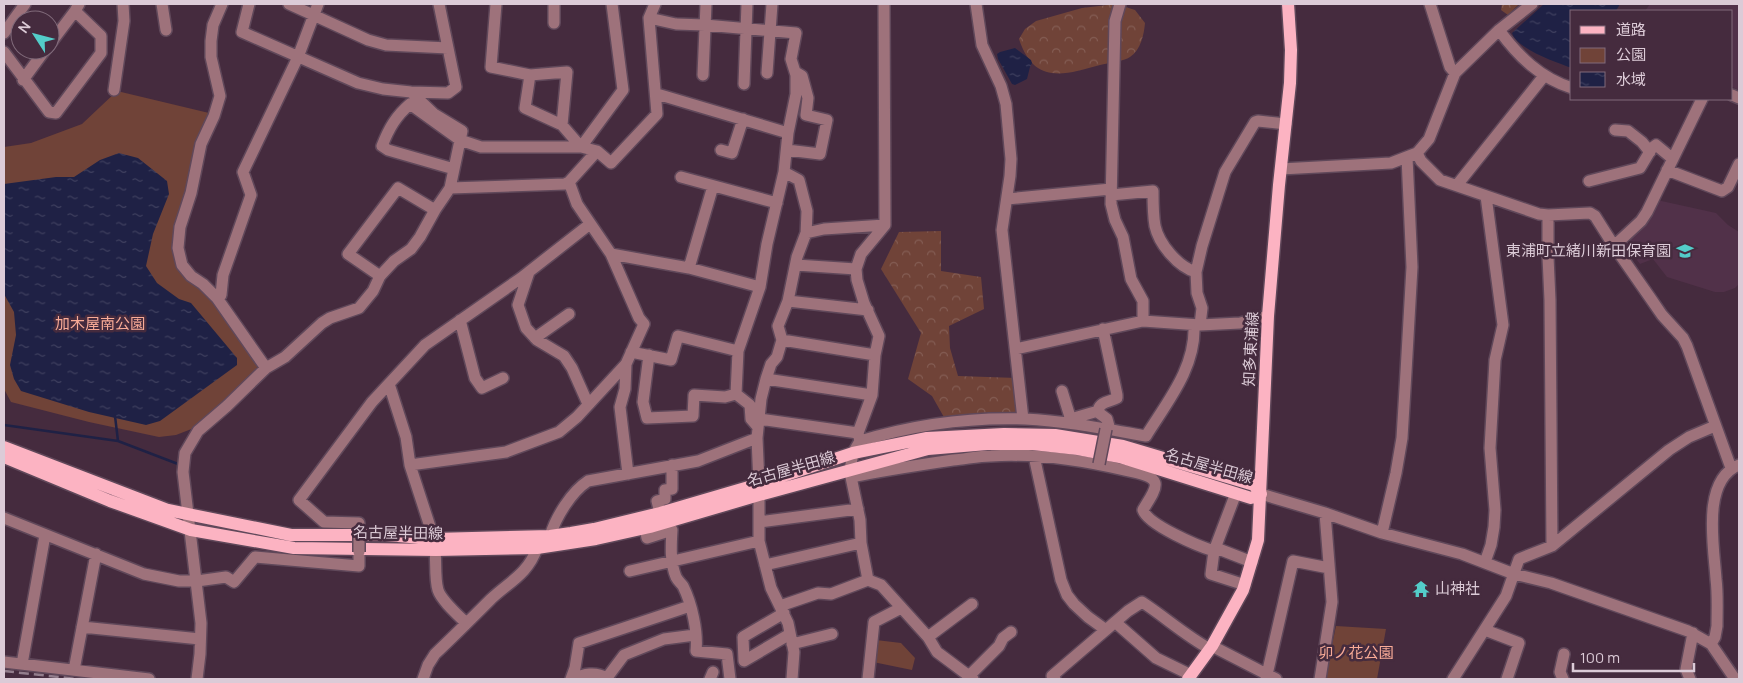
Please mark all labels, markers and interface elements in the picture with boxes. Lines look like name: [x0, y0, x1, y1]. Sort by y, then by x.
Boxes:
north arrow: [10, 10, 60, 60]
legend: [1570, 10, 1733, 100]
text: N: [13, 17, 35, 37]
text: 道路: [1616, 19, 1646, 40]
text: 公園: [1616, 44, 1646, 65]
text: 水域: [1616, 69, 1646, 90]
place label: 東浦町立緒川新田保育園: [1506, 240, 1671, 261]
school or university icon: 東浦町立緒川新田保育園: [1675, 241, 1695, 261]
street label: 知多東浦線: [1238, 311, 1263, 387]
park label: 加木屋南公園: [55, 313, 145, 334]
street label: 名古屋半田線: [1163, 443, 1255, 488]
street label: 名古屋半田線: [745, 446, 837, 491]
street label: 名古屋半田線: [353, 521, 443, 544]
place label: 山神社: [1435, 578, 1480, 599]
temple icon: 山神社: [1411, 579, 1431, 599]
scale bar: [1573, 640, 1694, 672]
park label: 卯ノ花公園: [1318, 642, 1394, 663]
text: 100 m: [1580, 647, 1620, 668]

